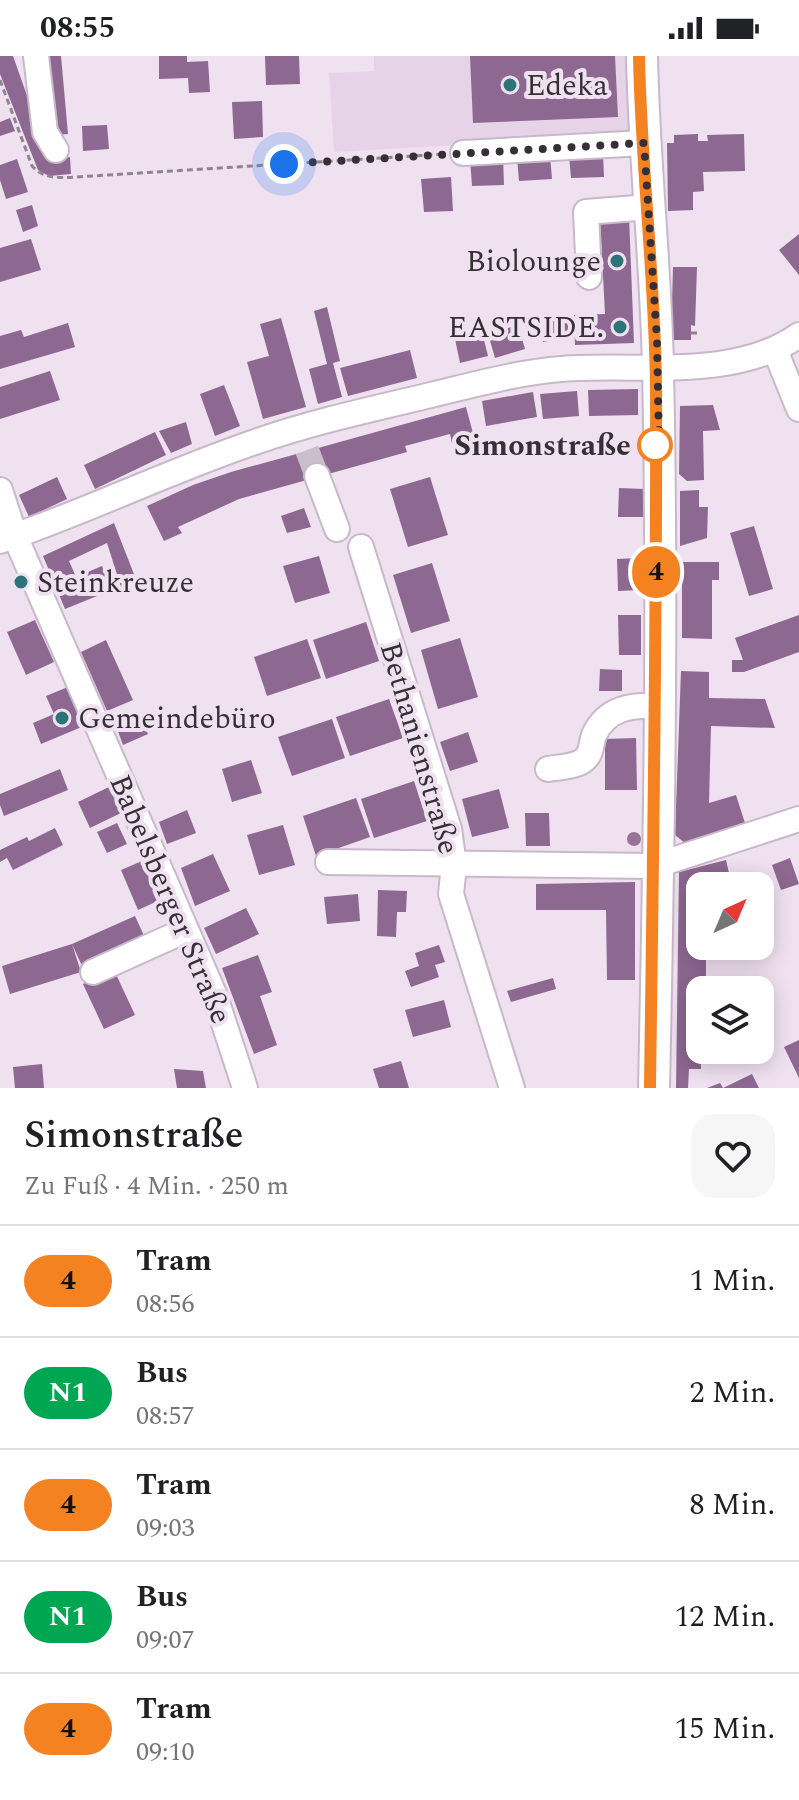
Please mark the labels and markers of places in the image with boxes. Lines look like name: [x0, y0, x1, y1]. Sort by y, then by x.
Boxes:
place label: Edeka: [526, 63, 608, 109]
marker: Edeka: [501, 76, 519, 94]
place label: Biolounge: [466, 239, 601, 285]
marker: Biolounge: [608, 252, 626, 270]
place label: EASTSIDE.: [448, 305, 604, 351]
marker: EASTSIDE.: [611, 318, 629, 336]
place label: Simonstraße: [454, 423, 631, 469]
marker: Simonstraße: [638, 428, 672, 462]
place label: Steinkreuze: [37, 560, 194, 606]
marker: Steinkreuze: [12, 573, 30, 591]
place label: Gemeindebüro: [78, 696, 276, 742]
marker: Gemeindebüro: [53, 709, 71, 727]

